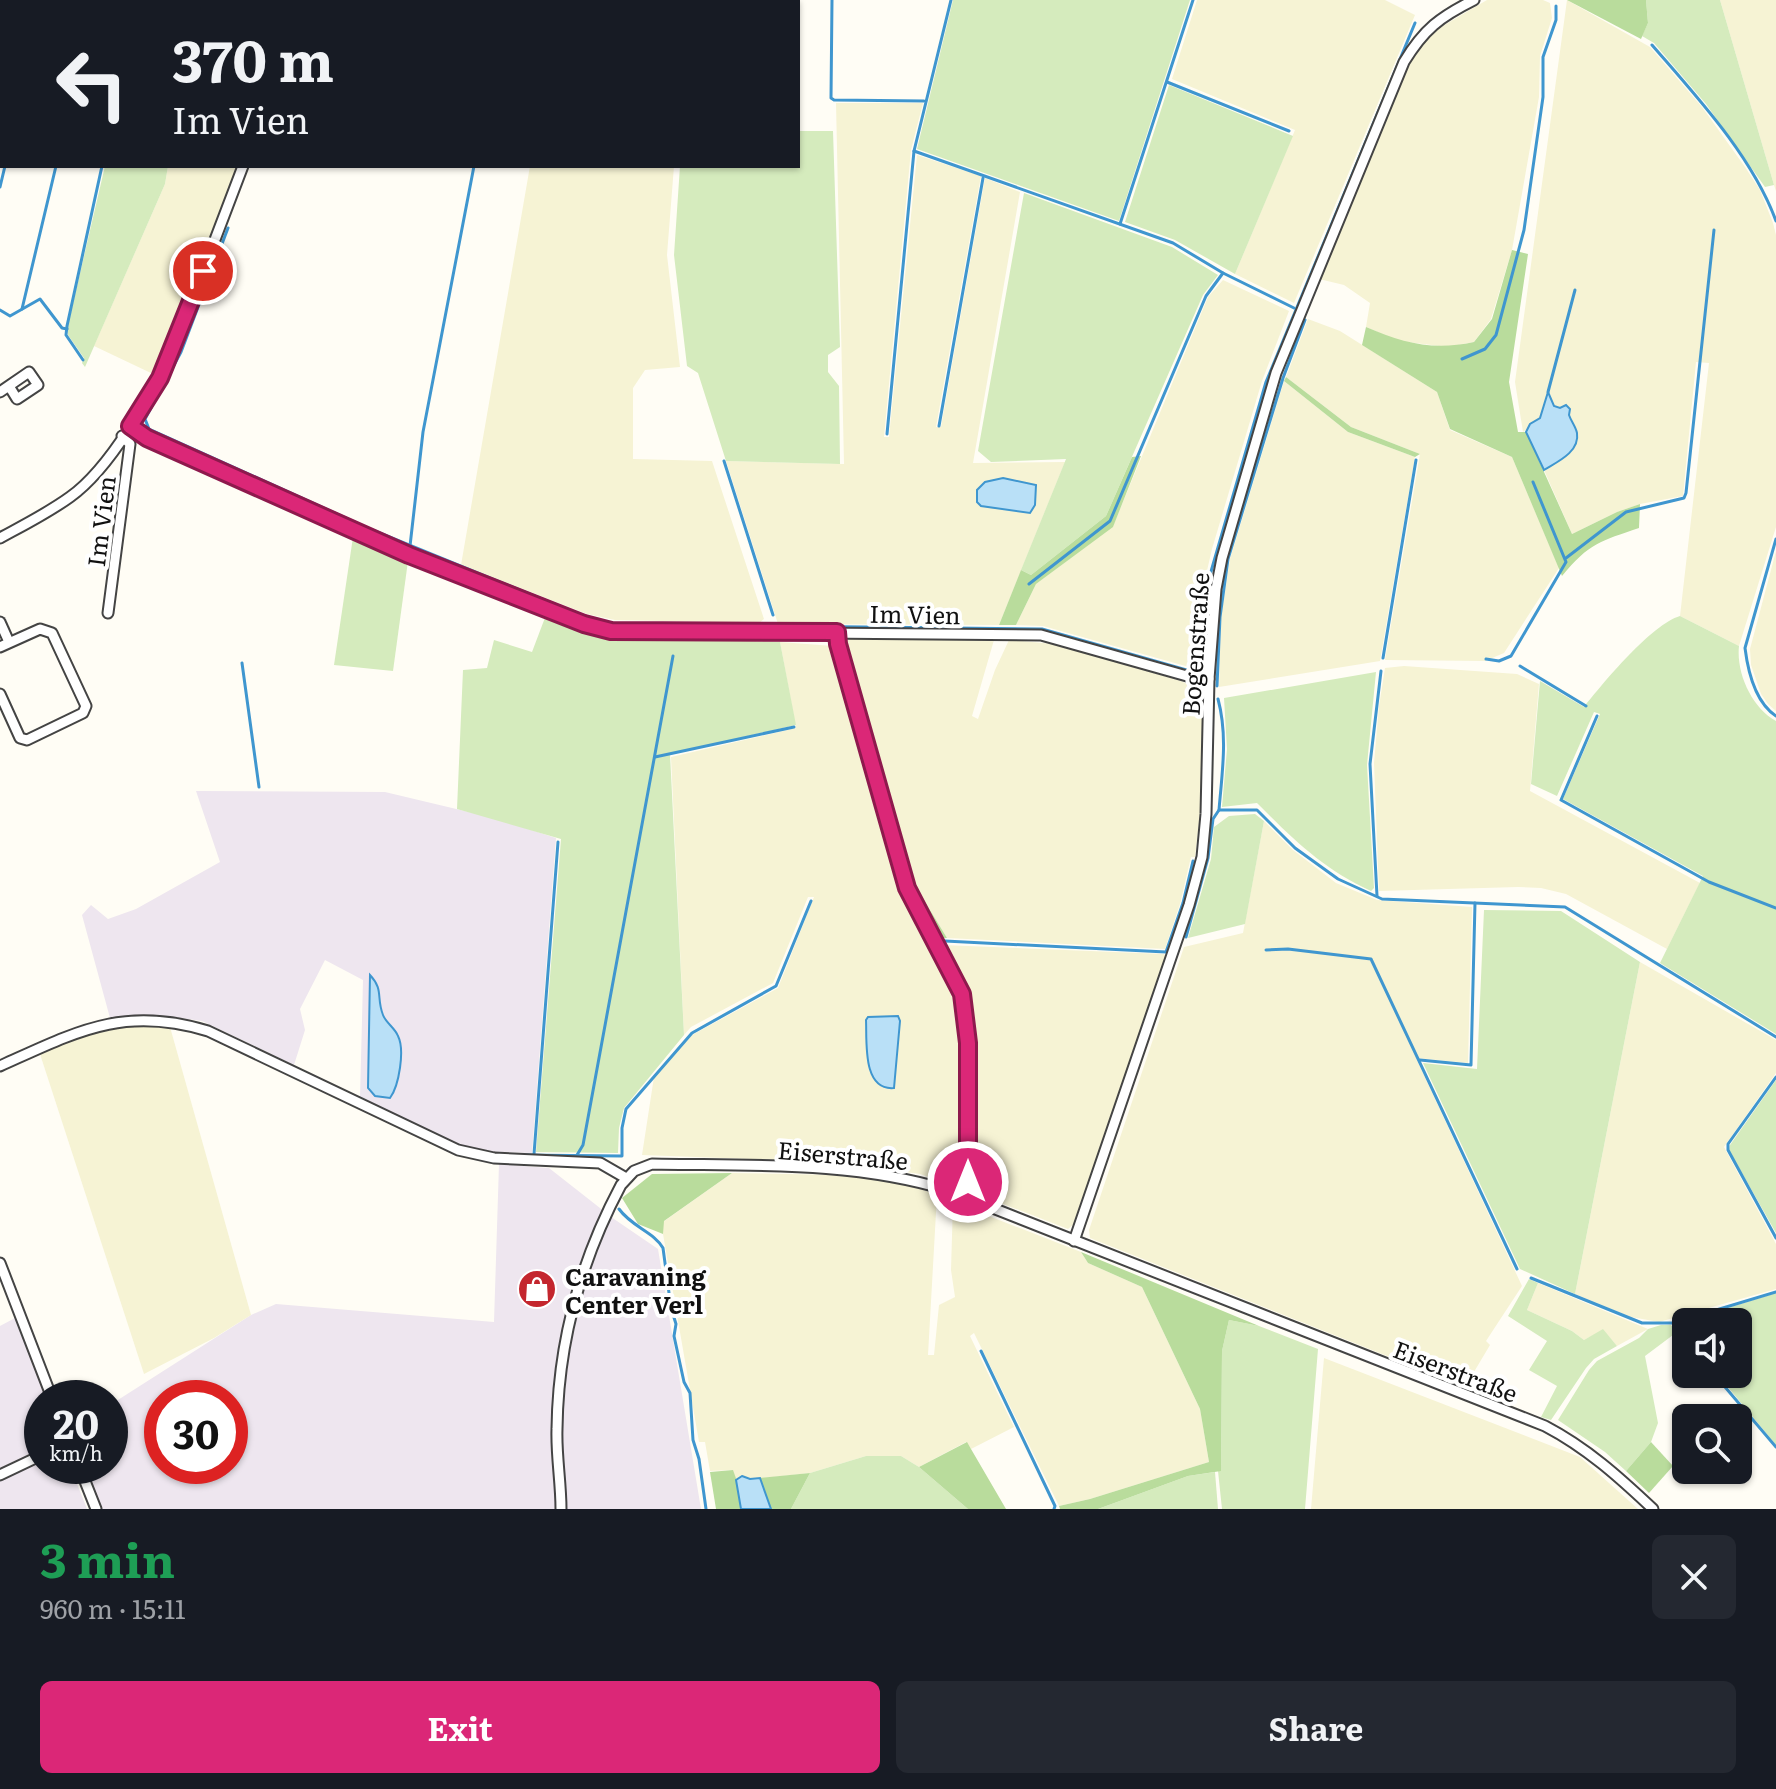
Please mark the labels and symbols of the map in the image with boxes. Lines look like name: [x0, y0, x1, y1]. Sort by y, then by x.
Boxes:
pin: [169, 237, 237, 305]
street label: Im Vien: [77, 473, 123, 568]
street label: Bogenstraße: [1172, 571, 1216, 717]
street label: Im Vien: [869, 595, 961, 631]
street label: Eiserstraße: [776, 1131, 910, 1177]
position arrow: [926, 1140, 1010, 1224]
place label: Caravaning Center Verl: [565, 1258, 706, 1321]
shop icon: Caravaning Center Verl: [516, 1268, 558, 1310]
street label: Eiserstraße: [1389, 1330, 1523, 1410]
speed limit sign: 30: [144, 1380, 248, 1484]

